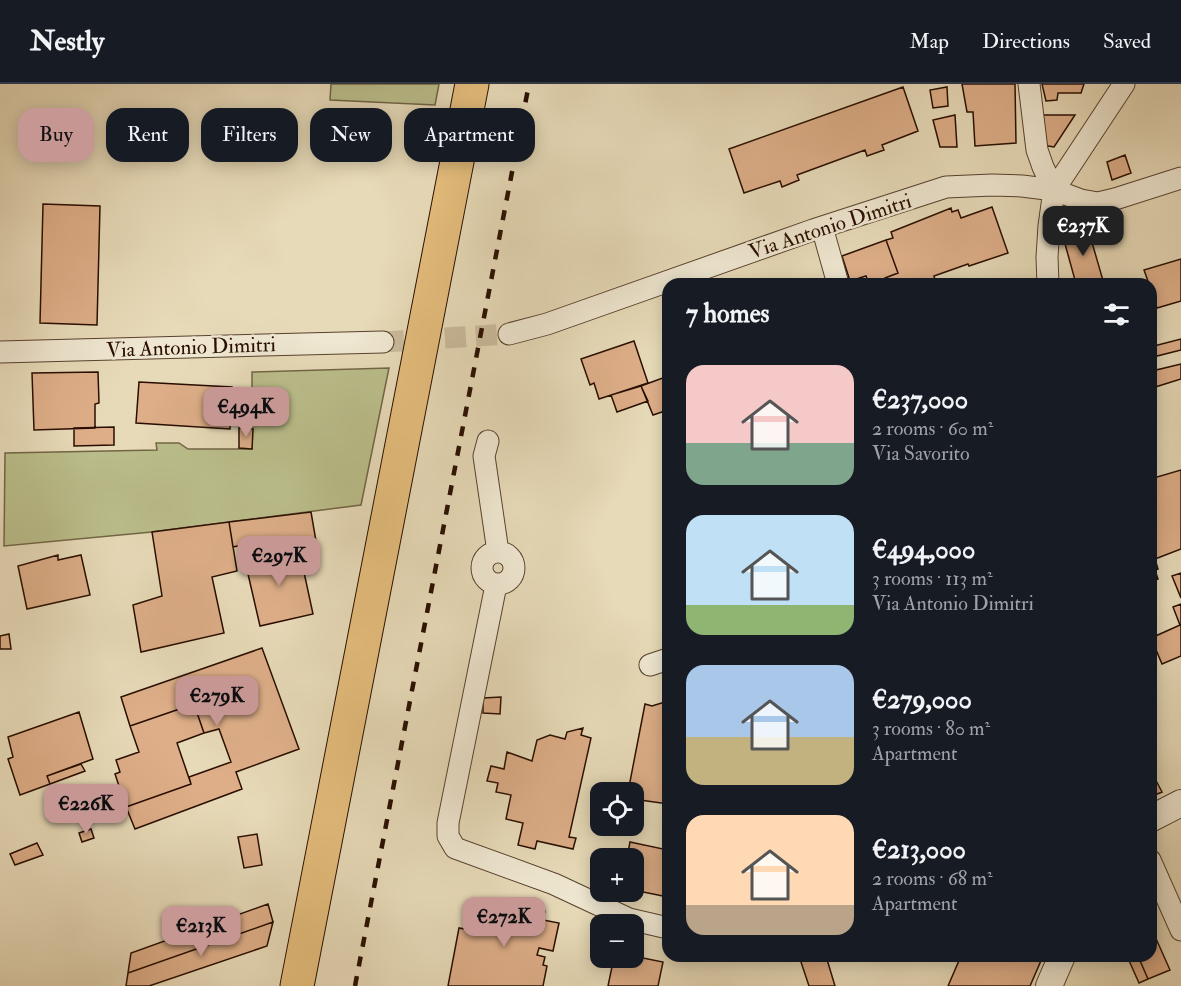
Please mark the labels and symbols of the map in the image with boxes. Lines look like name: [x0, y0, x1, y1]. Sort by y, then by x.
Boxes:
street label: Via Antonio Dimitri: [745, 187, 915, 266]
pin: €237K: [1041, 206, 1125, 257]
street label: Via Antonio Dimitri: [106, 331, 277, 364]
pin: €494K: [204, 387, 288, 438]
pin: €297K: [237, 536, 321, 587]
pin: €279K: [175, 676, 259, 727]
pin: €226K: [44, 784, 128, 835]
pin: €272K: [462, 897, 546, 948]
pin: €213K: [159, 906, 243, 957]

